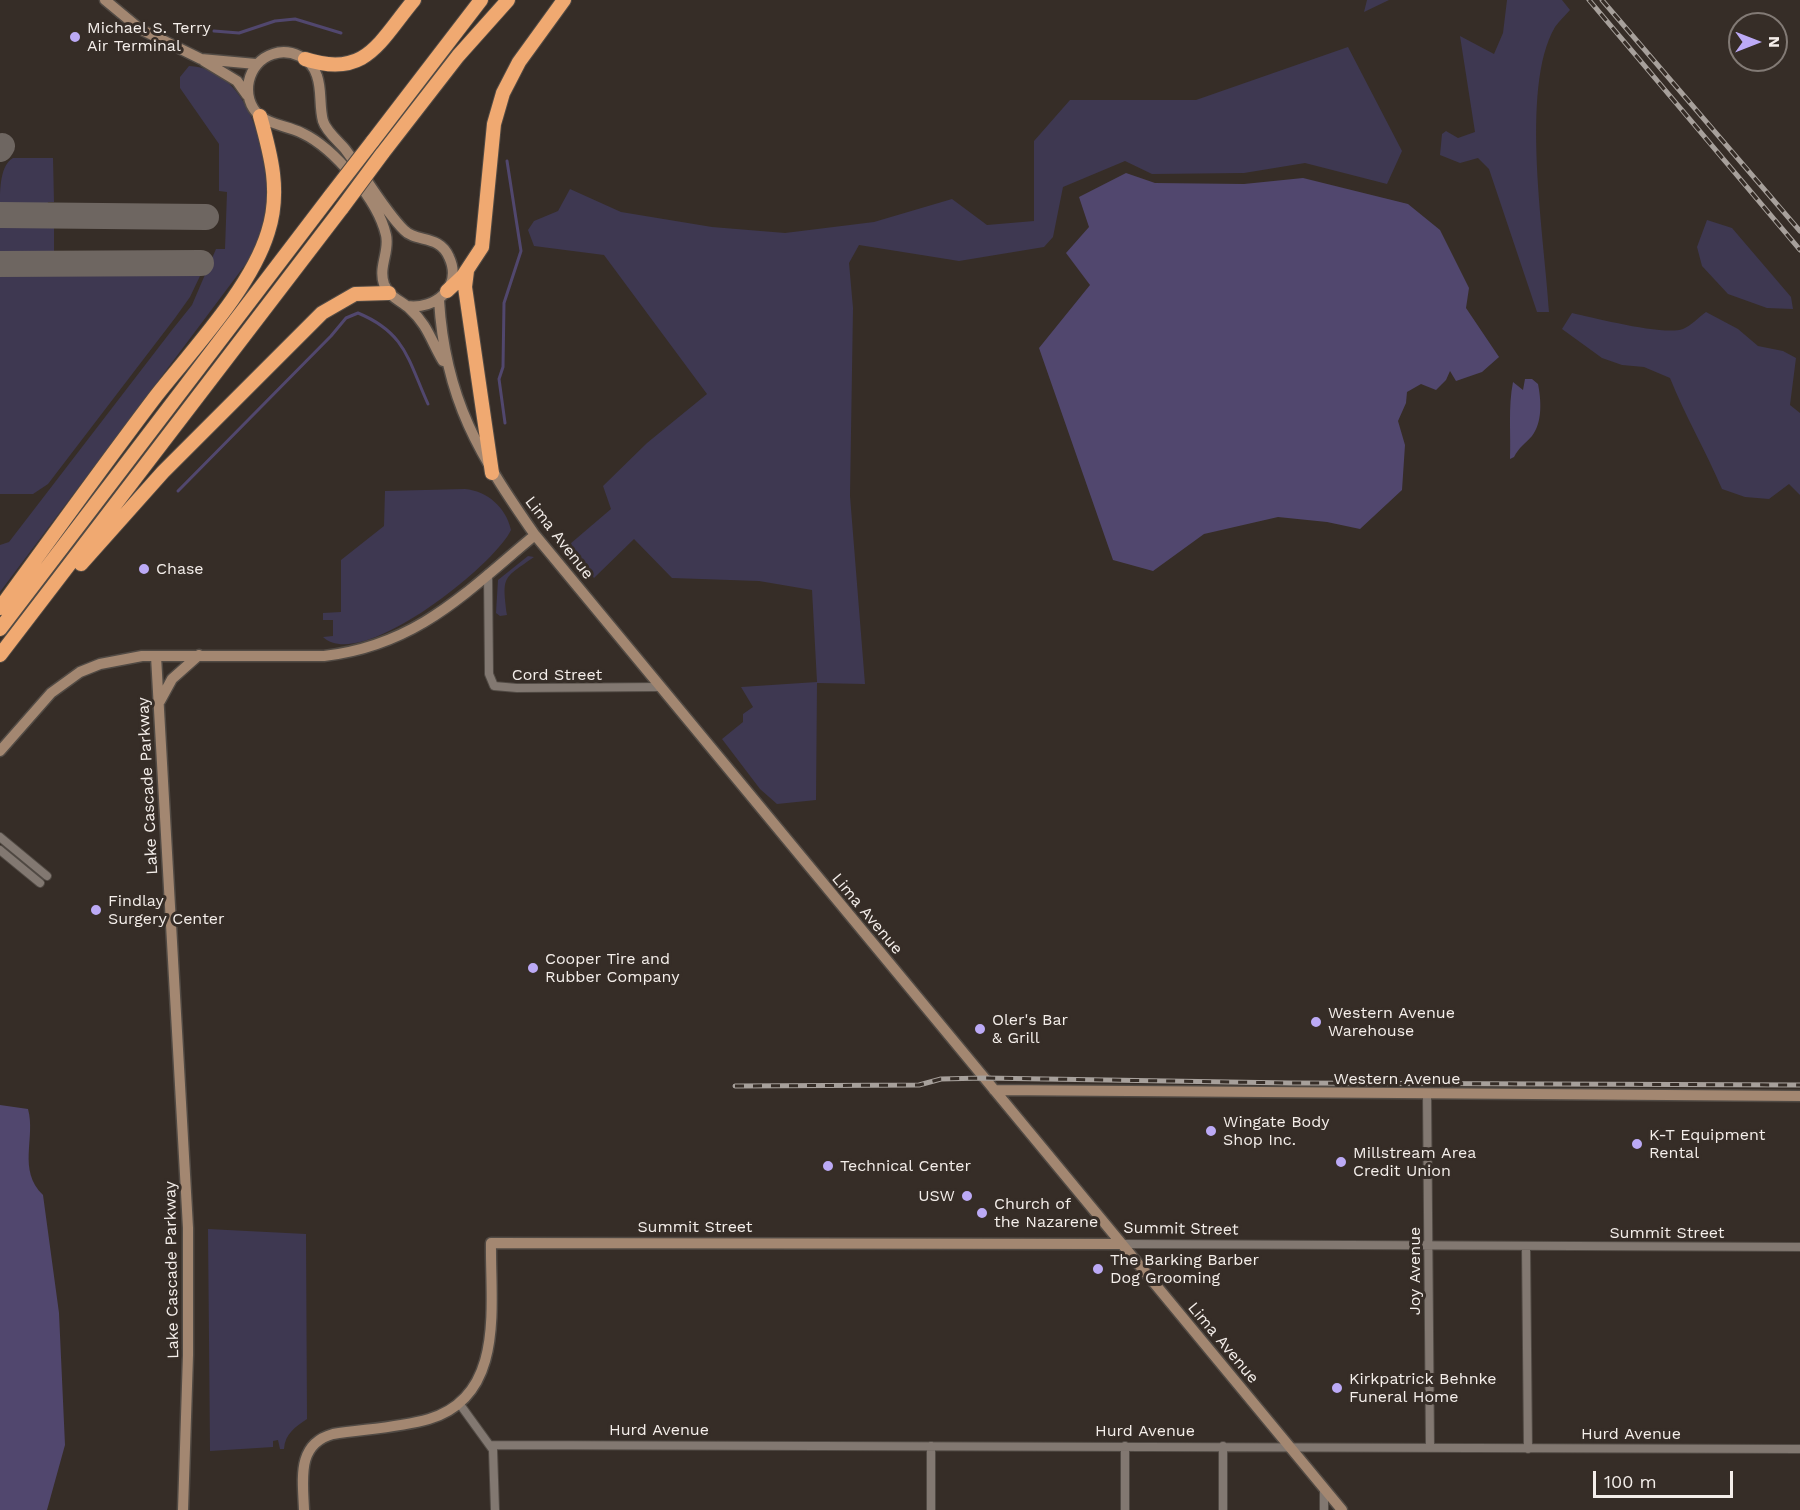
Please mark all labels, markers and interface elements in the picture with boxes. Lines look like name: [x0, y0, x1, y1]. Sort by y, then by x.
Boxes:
north arrow: [1728, 12, 1788, 72]
place label: Michael S. Terry Air Terminal: [87, 18, 211, 56]
marker: Michael S. Terry Air Terminal: [68, 30, 82, 44]
text: N: [1765, 36, 1784, 48]
street label: Lima Avenue: [521, 493, 597, 583]
place label: Chase: [156, 559, 204, 579]
marker: Chase: [137, 562, 151, 576]
street label: Cord Street: [512, 665, 602, 685]
street label: Lake Cascade Parkway: [134, 697, 162, 875]
street label: Lima Avenue: [827, 869, 907, 959]
place label: Findlay Surgery Center: [108, 891, 225, 929]
marker: Findlay Surgery Center: [89, 903, 103, 917]
place label: Cooper Tire and Rubber Company: [545, 949, 679, 987]
marker: Cooper Tire and Rubber Company: [526, 961, 540, 975]
place label: Western Avenue Warehouse: [1328, 1003, 1455, 1041]
place label: Oler's Bar & Grill: [992, 1010, 1068, 1048]
marker: Western Avenue Warehouse: [1309, 1015, 1323, 1029]
marker: Oler's Bar & Grill: [973, 1022, 987, 1036]
street label: Western Avenue: [1334, 1069, 1460, 1089]
place label: Wingate Body Shop Inc.: [1223, 1112, 1330, 1150]
marker: Wingate Body Shop Inc.: [1204, 1124, 1218, 1138]
place label: K-T Equipment Rental: [1649, 1125, 1765, 1163]
marker: K-T Equipment Rental: [1630, 1137, 1644, 1151]
place label: Millstream Area Credit Union: [1353, 1143, 1476, 1181]
marker: Millstream Area Credit Union: [1334, 1155, 1348, 1169]
place label: Technical Center: [840, 1156, 971, 1176]
marker: Technical Center: [821, 1159, 835, 1173]
street label: Lake Cascade Parkway: [161, 1181, 183, 1359]
place label: USW: [918, 1186, 955, 1206]
marker: USW: [960, 1189, 974, 1203]
place label: Church of the Nazarene: [994, 1194, 1098, 1232]
marker: Church of the Nazarene: [975, 1206, 989, 1220]
street label: Summit Street: [637, 1217, 753, 1237]
street label: Summit Street: [1123, 1218, 1239, 1240]
street label: Summit Street: [1609, 1223, 1725, 1243]
street label: Joy Avenue: [1405, 1227, 1425, 1315]
place label: The Barking Barber Dog Grooming: [1110, 1250, 1259, 1288]
marker: The Barking Barber Dog Grooming: [1091, 1262, 1105, 1276]
street label: Lima Avenue: [1183, 1298, 1263, 1388]
place label: Kirkpatrick Behnke Funeral Home: [1349, 1369, 1497, 1407]
marker: Kirkpatrick Behnke Funeral Home: [1330, 1381, 1344, 1395]
street label: Hurd Avenue: [609, 1420, 709, 1440]
street label: Hurd Avenue: [1095, 1421, 1195, 1441]
street label: Hurd Avenue: [1581, 1424, 1681, 1444]
scale bar: [1596, 1459, 1736, 1497]
text: 100 m: [1604, 1471, 1657, 1492]

